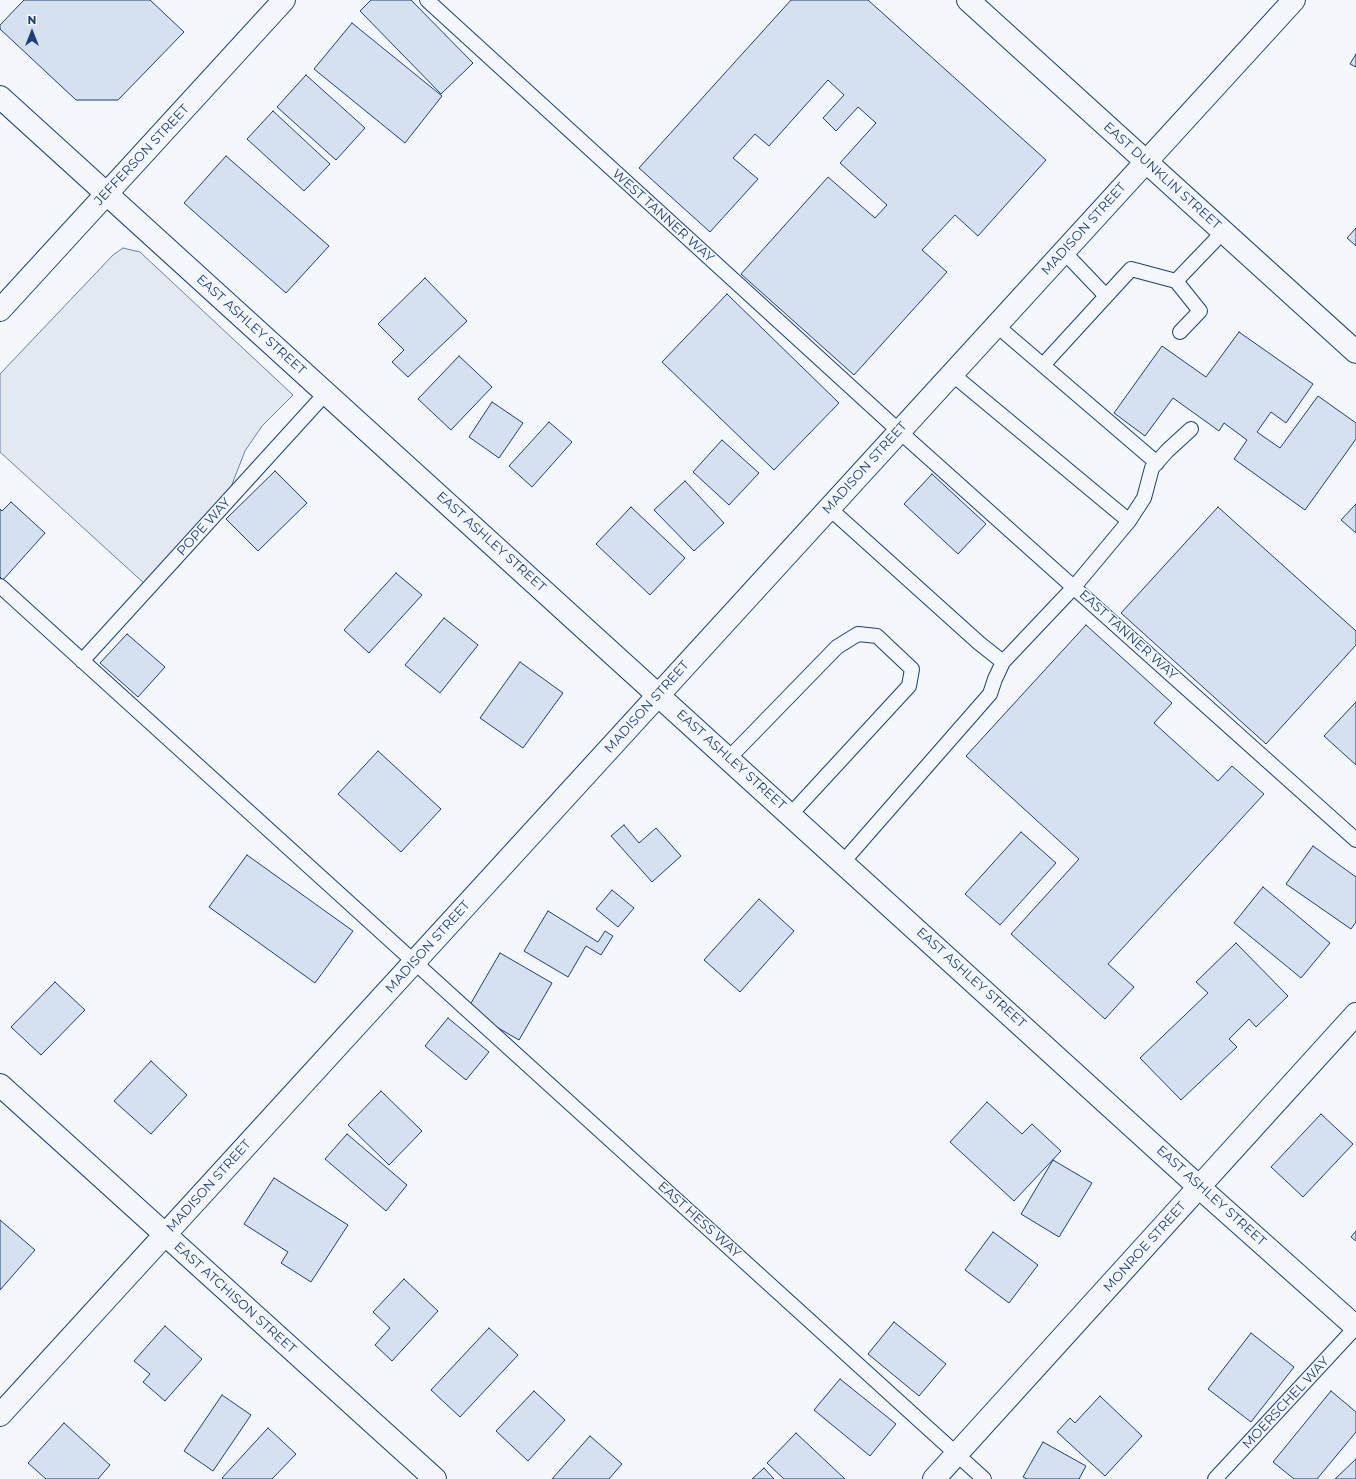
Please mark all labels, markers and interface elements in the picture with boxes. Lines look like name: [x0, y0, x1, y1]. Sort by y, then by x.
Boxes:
north arrow: [12, 12, 52, 52]
text: N: [28, 13, 36, 27]
street label: JEFFERSON STREET: [91, 101, 193, 209]
street label: EAST DUNKLIN STREET: [1100, 119, 1224, 233]
street label: WEST TANNER WAY: [609, 166, 717, 266]
street label: MADISON STREET: [1038, 180, 1130, 278]
street label: EAST ASHLEY STREET: [193, 272, 309, 378]
street label: MADISON STREET: [819, 419, 911, 517]
street label: EAST ASHLEY STREET: [433, 489, 549, 595]
street label: POPE WAY: [174, 495, 234, 559]
street label: EAST TANNER WAY: [1076, 587, 1180, 683]
street label: MADISON STREET: [601, 658, 693, 756]
street label: EAST ASHLEY STREET: [673, 707, 789, 813]
street label: MADISON STREET: [382, 898, 474, 996]
street label: EAST ASHLEY STREET: [913, 925, 1029, 1031]
street label: MADISON STREET: [163, 1137, 255, 1235]
street label: EAST ASHLEY STREET: [1153, 1143, 1269, 1249]
street label: EAST HESS WAY: [654, 1179, 744, 1261]
street label: MONROE STREET: [1100, 1199, 1190, 1295]
street label: EAST ATCHISON STREET: [171, 1239, 299, 1357]
street label: MOERSCHEL WAY: [1239, 1354, 1333, 1452]

